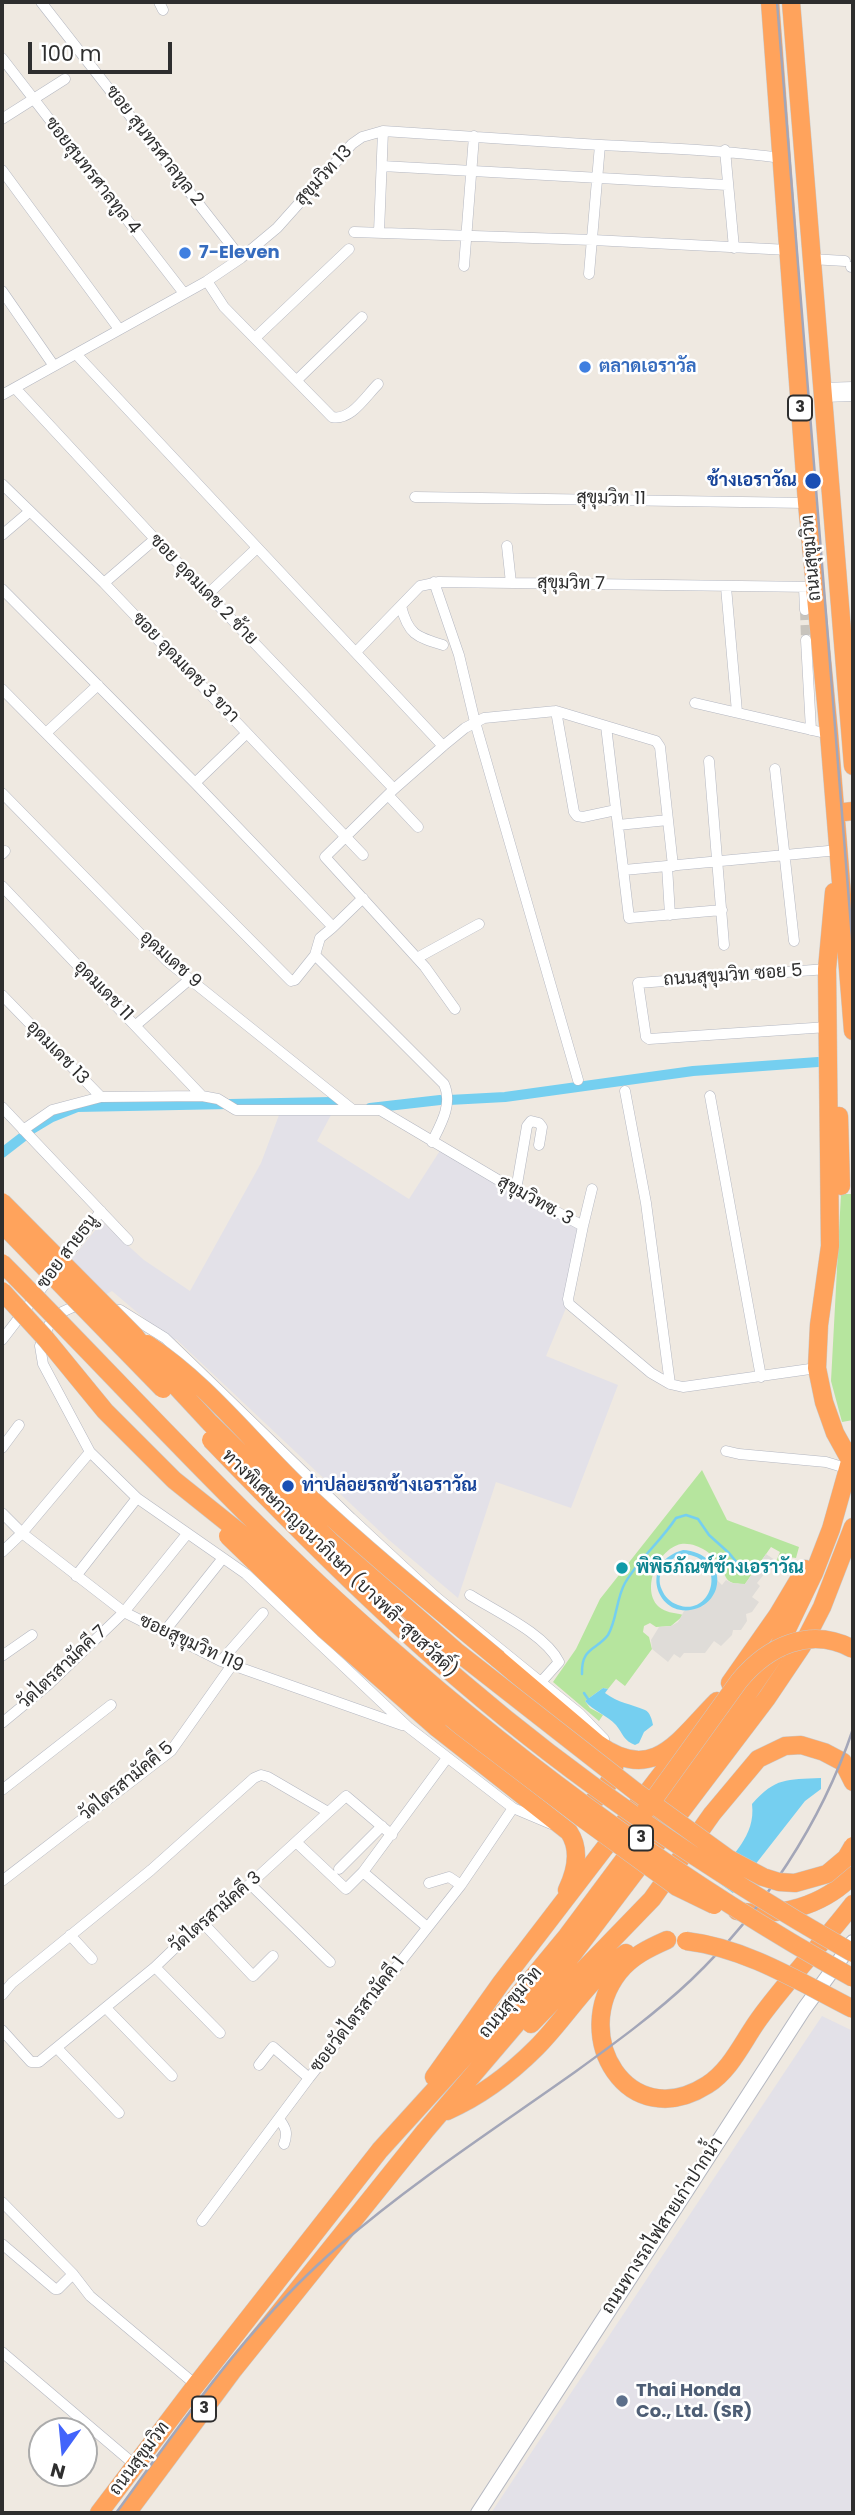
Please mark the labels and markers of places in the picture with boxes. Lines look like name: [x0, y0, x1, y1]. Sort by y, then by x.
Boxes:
place label: 7-Eleven: [199, 242, 280, 264]
marker: 7-Eleven: [177, 245, 193, 261]
place label: ตลาดเอราวัล: [599, 356, 697, 378]
marker: ตลาดเอราวัล: [577, 359, 593, 375]
place label: ช้างเอราวัณ: [707, 470, 797, 492]
marker: ช้างเอราวัณ: [803, 471, 823, 491]
place label: ท่าปล่อยรถช้างเอราวัณ: [302, 1475, 477, 1497]
marker: ท่าปล่อยรถช้างเอราวัณ: [280, 1478, 296, 1494]
place label: พิพิธภัณฑ์ช้างเอราวัณ: [636, 1557, 804, 1579]
marker: พิพิธภัณฑ์ช้างเอราวัณ: [614, 1560, 630, 1576]
place label: Thai Honda Co., Ltd. (SR): [636, 2380, 752, 2422]
marker: Thai Honda Co., Ltd. (SR): [614, 2393, 630, 2409]

